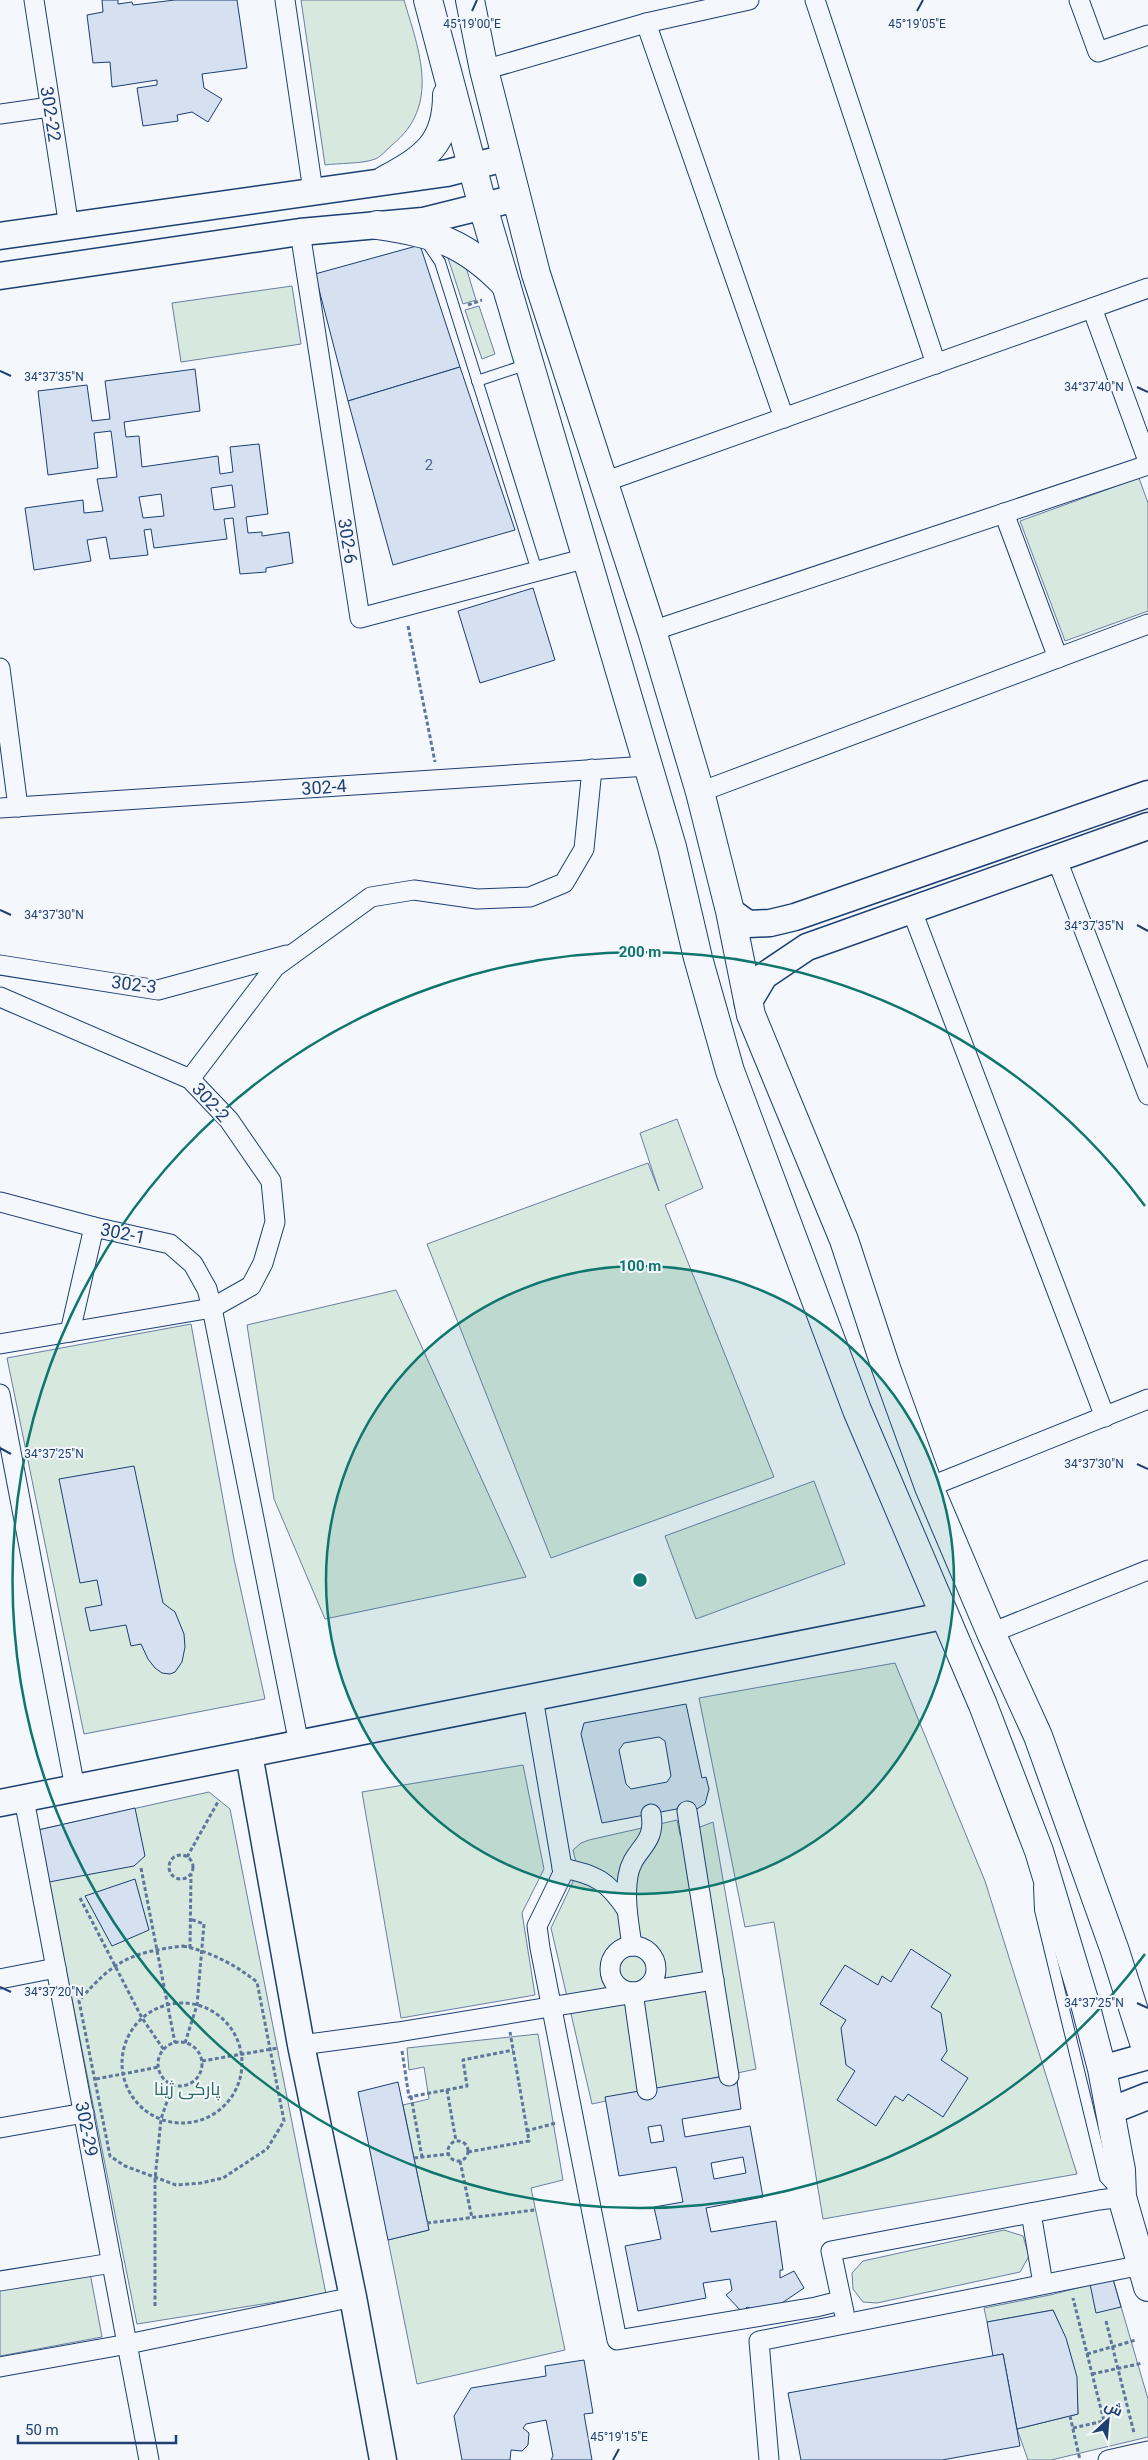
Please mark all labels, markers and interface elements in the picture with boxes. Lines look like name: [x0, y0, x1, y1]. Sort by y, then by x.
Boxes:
text: 45°19'00"E: [443, 17, 501, 31]
text: 45°19'05"E: [888, 17, 946, 31]
street label: 302-22: [36, 85, 66, 143]
text: 34°37'35"N: [24, 370, 84, 384]
text: 34°37'40"N: [1064, 380, 1124, 394]
house number: 2: [425, 456, 433, 474]
street label: 302-6: [334, 517, 362, 565]
street label: 302-4: [301, 775, 347, 799]
text: 34°37'30"N: [24, 908, 84, 922]
text: 34°37'35"N: [1064, 919, 1124, 933]
text: 200 m: [619, 943, 661, 961]
street label: 302-3: [110, 971, 158, 997]
street label: 302-2: [188, 1078, 234, 1126]
street label: 302-1: [99, 1218, 147, 1248]
text: 100 m: [619, 1257, 661, 1275]
text: 34°37'25"N: [24, 1447, 84, 1461]
text: 34°37'30"N: [1064, 1457, 1124, 1471]
centre of rings: [631, 1571, 649, 1589]
text: 34°37'20"N: [24, 1985, 84, 1999]
text: 34°37'25"N: [1064, 1996, 1124, 2010]
park label: پارکی ژینا: [154, 2078, 220, 2101]
street label: 302-29: [71, 2100, 103, 2158]
north arrow: [1083, 2395, 1133, 2445]
text: ش: [1102, 2397, 1125, 2420]
scale bar: [18, 2412, 175, 2444]
text: 50 m: [25, 2421, 59, 2439]
text: 45°19'15"E: [590, 2430, 648, 2444]

